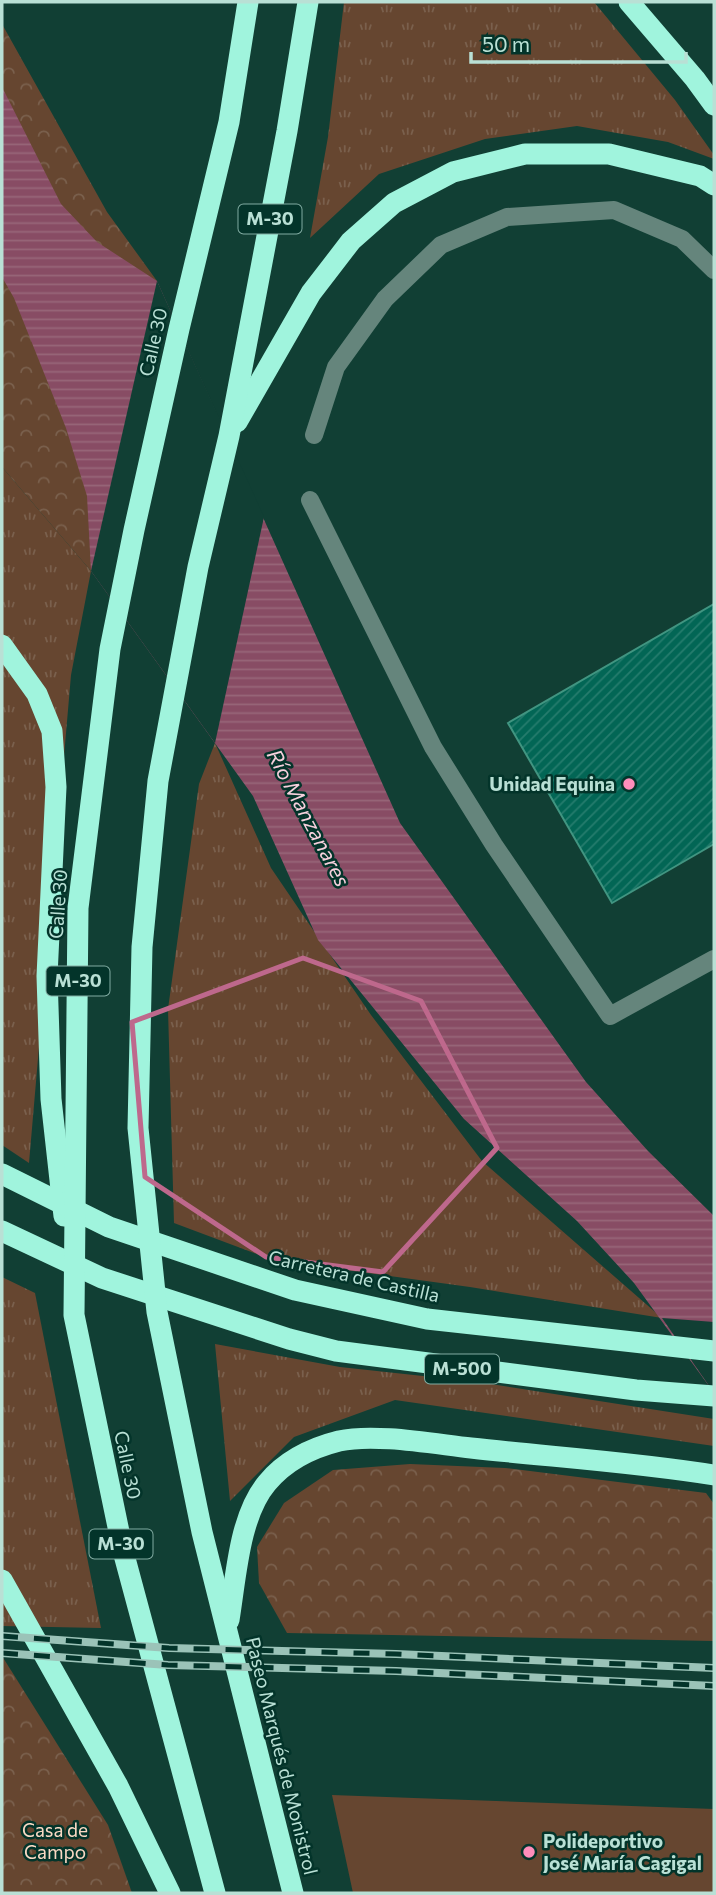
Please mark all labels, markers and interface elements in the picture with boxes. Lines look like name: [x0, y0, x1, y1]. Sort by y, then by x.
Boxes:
scale bar: [471, 21, 686, 65]
text: 50 m: [482, 31, 530, 56]
road number: M-30: [238, 204, 302, 233]
street label: Calle 30: [133, 305, 172, 378]
water label: Río Manzanares: [263, 744, 356, 890]
place label: Unidad Equina: [489, 772, 615, 795]
marker: Unidad Equina: [621, 776, 637, 792]
street label: Calle 30: [44, 868, 71, 939]
road number: M-30: [46, 966, 110, 996]
street label: Carretera de Castilla: [266, 1245, 442, 1306]
road number: M-500: [425, 1354, 499, 1384]
street label: Calle 30: [110, 1429, 147, 1501]
road number: M-30: [90, 1530, 152, 1559]
street label: Paseo Marqués de Monistrol: [242, 1634, 323, 1877]
park label: Casa de Campo: [22, 1818, 88, 1863]
place label: Polideportivo José María Cagigal: [543, 1829, 702, 1874]
marker: Polideportivo José María Cagigal: [521, 1844, 537, 1860]

